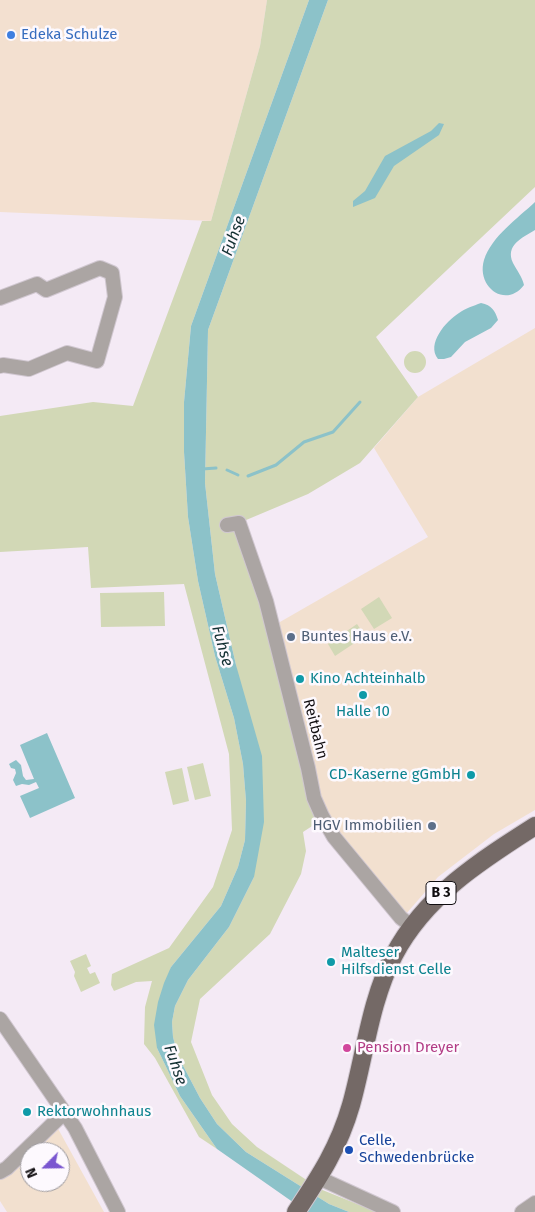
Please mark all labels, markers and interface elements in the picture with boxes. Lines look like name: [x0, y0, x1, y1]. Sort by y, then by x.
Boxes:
place label: Edeka Schulze: [21, 26, 117, 44]
marker: Edeka Schulze: [5, 29, 17, 41]
water label: Fuhse: [218, 213, 250, 259]
water label: Fuhse: [207, 623, 237, 669]
place label: Buntes Haus e.V.: [301, 628, 412, 646]
marker: Buntes Haus e.V.: [285, 631, 297, 643]
place label: Kino Achteinhalb: [310, 670, 426, 688]
marker: Kino Achteinhalb: [294, 673, 306, 685]
marker: Halle 10: [357, 689, 369, 701]
street label: Reitbahn: [299, 697, 331, 761]
place label: Halle 10: [336, 703, 390, 721]
place label: CD-Kaserne gGmbH: [329, 766, 461, 784]
marker: CD-Kaserne gGmbH: [465, 769, 477, 781]
place label: HGV Immobilien: [312, 817, 422, 835]
marker: HGV Immobilien: [426, 820, 438, 832]
road number: B 3: [426, 881, 456, 904]
place label: Malteser Hilfsdienst Celle: [341, 944, 452, 979]
marker: Malteser Hilfsdienst Celle: [325, 956, 337, 968]
place label: Pension Dreyer: [357, 1039, 459, 1057]
water label: Fuhse: [159, 1042, 191, 1088]
marker: Pension Dreyer: [341, 1042, 353, 1054]
place label: Rektorwohnhaus: [37, 1103, 151, 1121]
marker: Rektorwohnhaus: [21, 1106, 33, 1118]
place label: Celle, Schwedenbrücke: [359, 1132, 474, 1167]
north arrow: [20, 1142, 70, 1192]
marker: Celle, Schwedenbrücke: [343, 1144, 355, 1156]
text: N: [22, 1165, 41, 1180]

